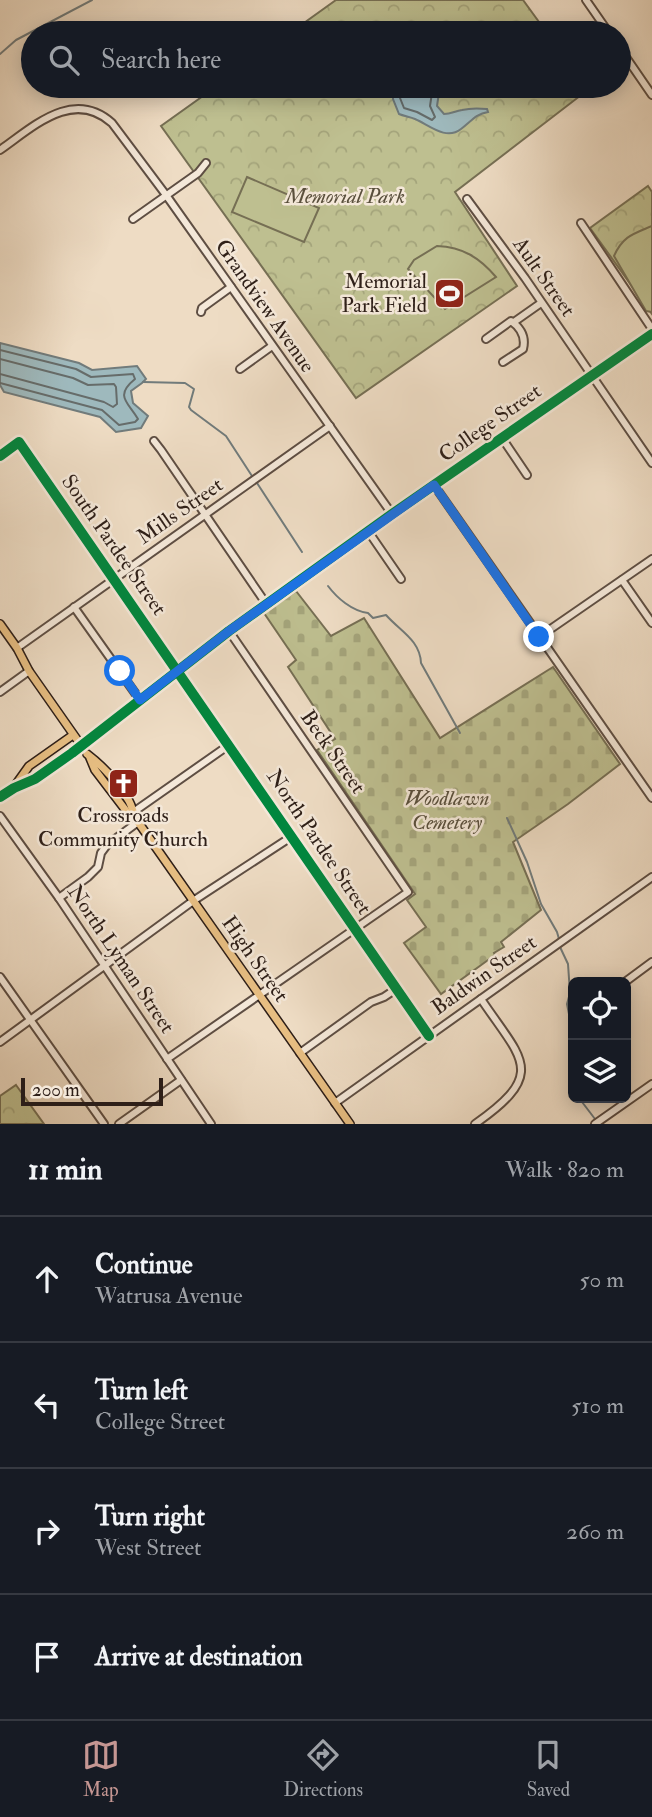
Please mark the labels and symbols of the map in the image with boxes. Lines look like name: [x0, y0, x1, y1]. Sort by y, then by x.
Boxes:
park label: Memorial Park: [283, 183, 405, 210]
street label: Ault Street: [506, 231, 581, 322]
street label: Grandview Avenue: [209, 234, 321, 378]
place label: Memorial Park Field: [341, 268, 428, 319]
sports icon: Memorial Park Field: [433, 276, 467, 310]
street label: College Street: [434, 378, 547, 468]
street label: South Pardee Street: [55, 469, 173, 621]
street label: Mills Street: [132, 471, 228, 550]
route end: [523, 621, 554, 652]
route start: [104, 655, 135, 686]
street label: Beck Street: [294, 705, 372, 799]
street label: North Pardee Street: [260, 764, 378, 920]
church icon: Crossroads Community Church: [106, 766, 140, 800]
park label: Woodlawn Cemetery: [405, 785, 490, 836]
place label: Crossroads Community Church: [38, 802, 208, 853]
street label: North Lyman Street: [61, 879, 181, 1039]
street label: High Street: [215, 911, 295, 1008]
street label: Baldwin Street: [426, 929, 542, 1021]
scale bar: [21, 1075, 163, 1107]

